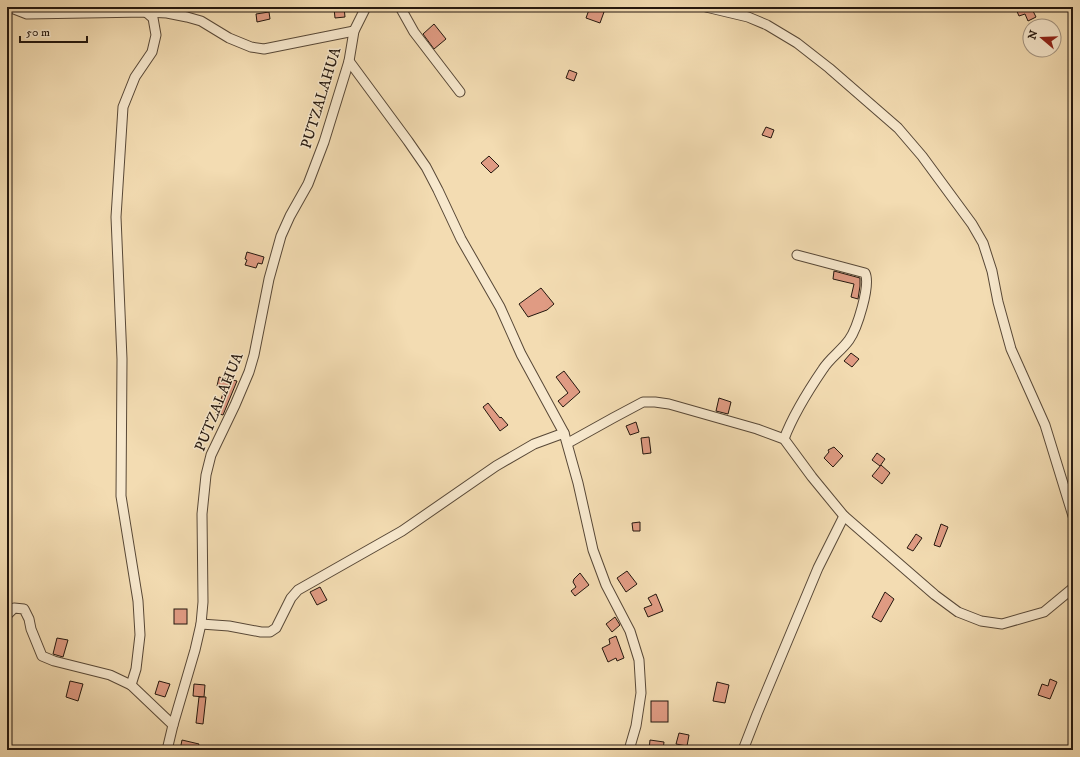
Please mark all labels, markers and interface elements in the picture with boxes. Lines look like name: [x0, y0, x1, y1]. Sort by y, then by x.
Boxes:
scale bar: [20, 18, 87, 44]
north arrow: [1022, 18, 1062, 58]
text: 50 m: [26, 25, 50, 40]
text: N: [1025, 29, 1042, 42]
street label: PUTZALAHUA: [297, 45, 346, 151]
street label: PUTZALAHUA: [191, 349, 248, 454]

